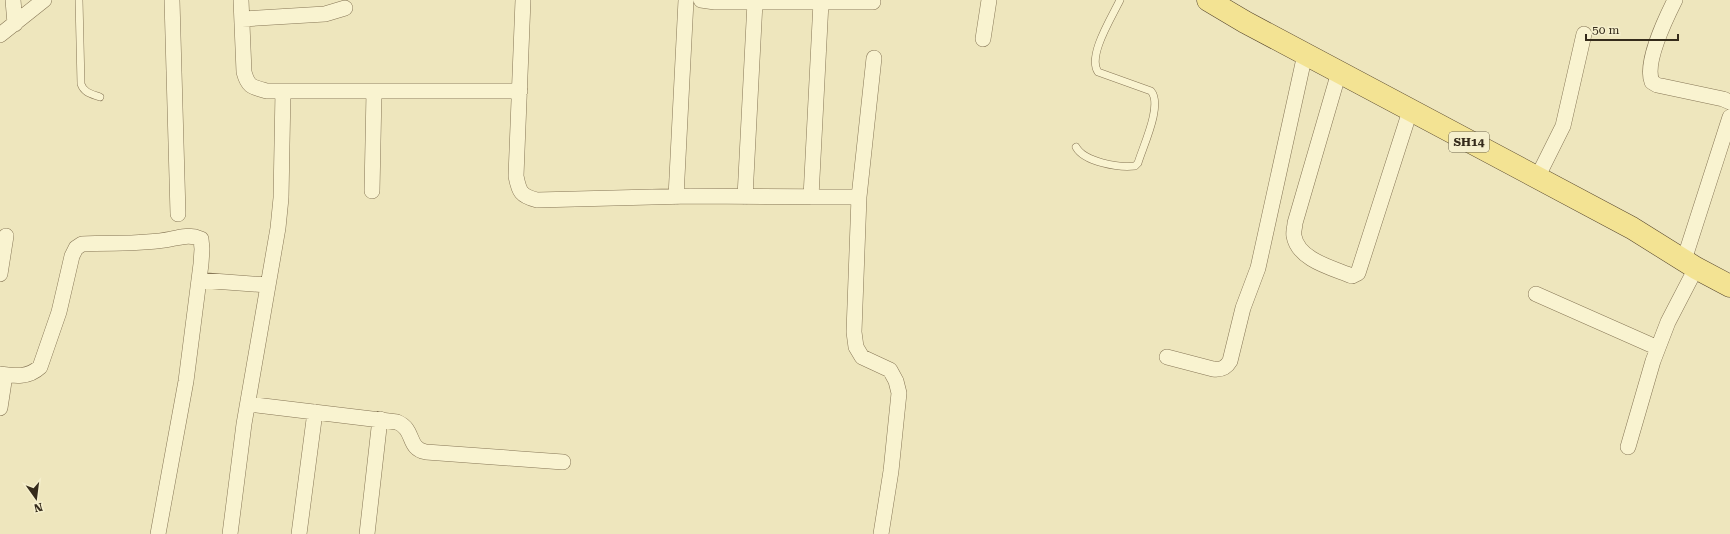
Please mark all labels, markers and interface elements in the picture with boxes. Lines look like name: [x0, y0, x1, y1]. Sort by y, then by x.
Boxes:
scale bar: [1586, 16, 1678, 42]
text: 50 m: [1592, 23, 1619, 37]
road number: SH14: [1449, 132, 1489, 152]
north arrow: [16, 478, 56, 518]
text: N: [32, 500, 44, 515]

